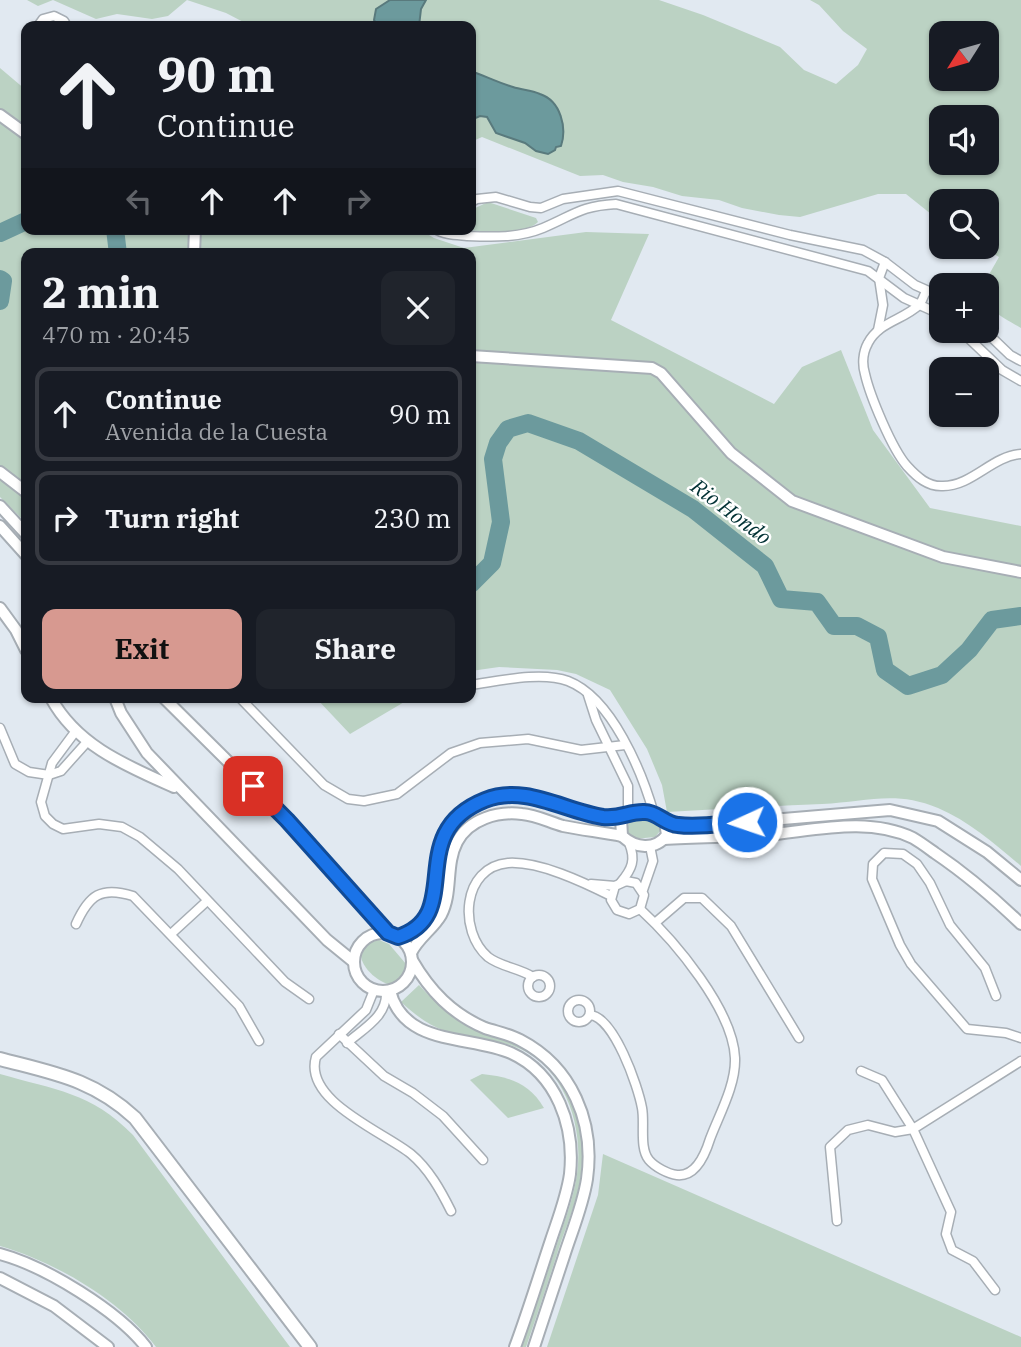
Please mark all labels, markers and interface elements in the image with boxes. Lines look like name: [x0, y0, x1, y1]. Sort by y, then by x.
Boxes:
north arrow: [929, 21, 999, 91]
map controls: [929, 21, 999, 427]
text: 90 m: [157, 42, 275, 105]
icon: ahead: [42, 49, 133, 140]
text: Continue: [157, 104, 295, 146]
button: sound: [929, 105, 999, 175]
icon: left: [120, 182, 158, 220]
icon: ahead: [193, 182, 231, 220]
icon: ahead: [266, 182, 304, 220]
icon: right: [339, 182, 377, 220]
button: search: [929, 189, 999, 259]
text: 2 min: [42, 265, 160, 320]
button: close: [381, 271, 455, 345]
button: +: [929, 273, 999, 343]
text: 470 m · 20:45: [42, 319, 191, 349]
button: −: [929, 357, 999, 427]
text: Continue: [105, 382, 222, 416]
icon: ahead: [46, 395, 84, 433]
text: 90 m: [389, 397, 451, 431]
text: Avenida de la Cuesta: [105, 416, 328, 446]
water label: Rio Hondo: [685, 471, 777, 551]
icon: right: [46, 499, 84, 537]
text: Turn right: [105, 501, 239, 535]
text: 230 m: [373, 501, 451, 535]
button: Exit: [42, 609, 242, 689]
button: Share: [256, 609, 455, 689]
pin: [223, 756, 283, 816]
icon: arrive: [234, 767, 272, 805]
position arrow: [710, 785, 784, 859]

